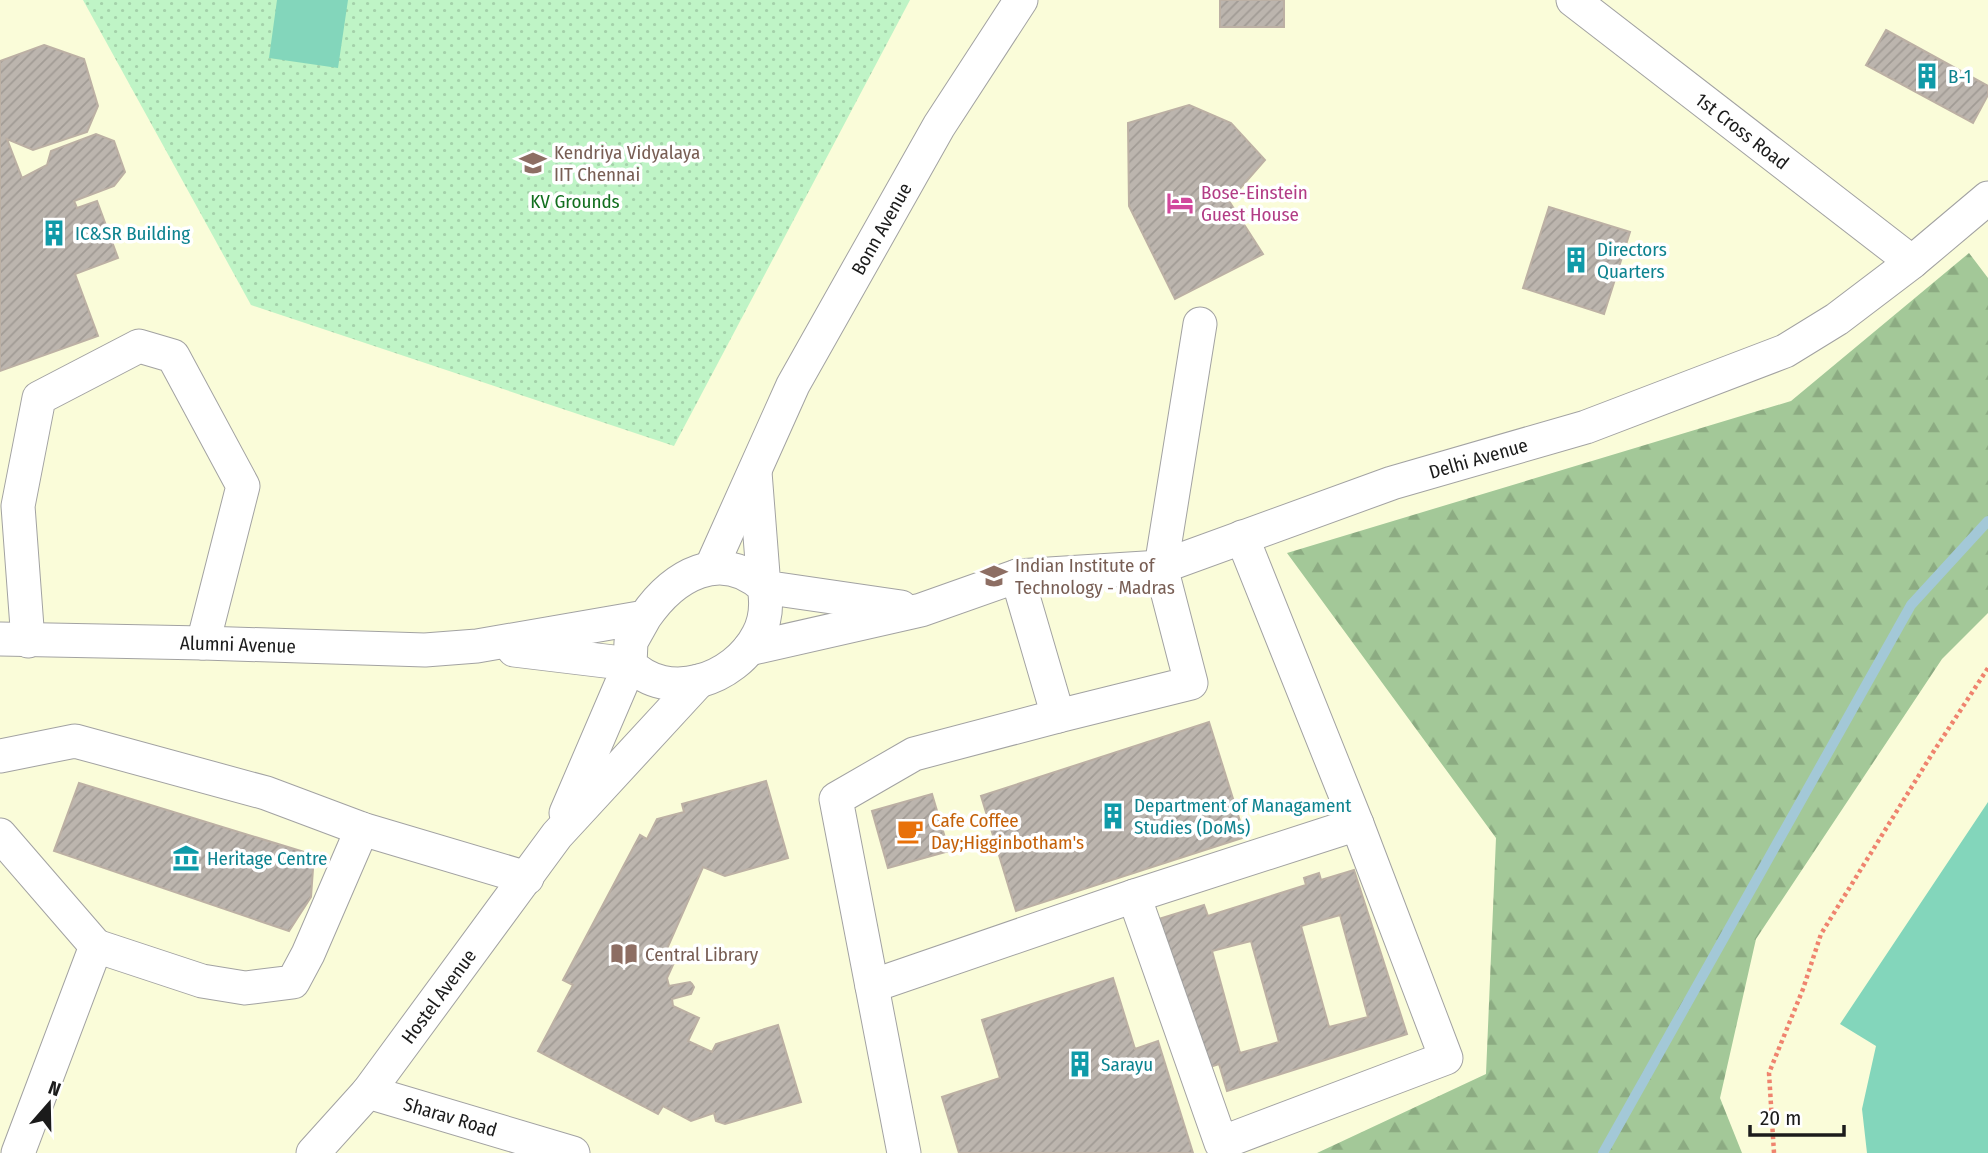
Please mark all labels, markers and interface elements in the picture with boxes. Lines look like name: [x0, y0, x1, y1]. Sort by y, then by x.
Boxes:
building icon: B-1: [1912, 61, 1942, 91]
place label: B-1: [1948, 65, 1971, 88]
street label: 1st Cross Road: [1691, 88, 1793, 174]
place label: Kendriya Vidyalaya IIT Chennai: [554, 141, 700, 186]
school or university icon: Kendriya Vidyalaya IIT Chennai: [518, 148, 548, 178]
street label: Bonn Avenue: [846, 179, 917, 279]
place label: Bose-Einstein Guest House: [1201, 181, 1308, 226]
hotel icon: Bose-Einstein Guest House: [1165, 188, 1195, 218]
park label: KV Grounds: [530, 190, 620, 213]
building icon: IC&SR Building: [39, 218, 69, 248]
place label: IC&SR Building: [75, 222, 190, 245]
place label: Directors Quarters: [1597, 238, 1667, 283]
building icon: Directors Quarters: [1561, 245, 1591, 275]
street label: Delhi Avenue: [1426, 433, 1530, 484]
place label: Indian Institute of Technology - Madras: [1015, 554, 1175, 599]
school or university icon: Indian Institute of Technology - Madras: [979, 561, 1009, 591]
street label: Alumni Avenue: [180, 632, 296, 658]
place label: Department of Managament Studies (DoMs): [1134, 794, 1352, 839]
building icon: Department of Managament Studies (DoMs): [1098, 801, 1128, 831]
place label: Cafe Coffee Day;Higginbotham's: [931, 809, 1084, 854]
cafe icon: Cafe Coffee Day;Higginbotham's: [895, 816, 925, 846]
museum icon: Heritage Centre: [171, 843, 201, 873]
place label: Heritage Centre: [207, 847, 327, 870]
library icon: Central Library: [609, 939, 639, 969]
place label: Central Library: [645, 943, 759, 966]
street label: Hostel Avenue: [397, 945, 481, 1048]
building icon: Sarayu: [1065, 1049, 1095, 1079]
place label: Sarayu: [1101, 1053, 1153, 1076]
north arrow: [14, 1069, 84, 1139]
text: N: [45, 1076, 64, 1101]
street label: Sharav Road: [401, 1092, 500, 1142]
scale bar: [1750, 1094, 1844, 1138]
text: 20 m: [1760, 1105, 1801, 1131]

